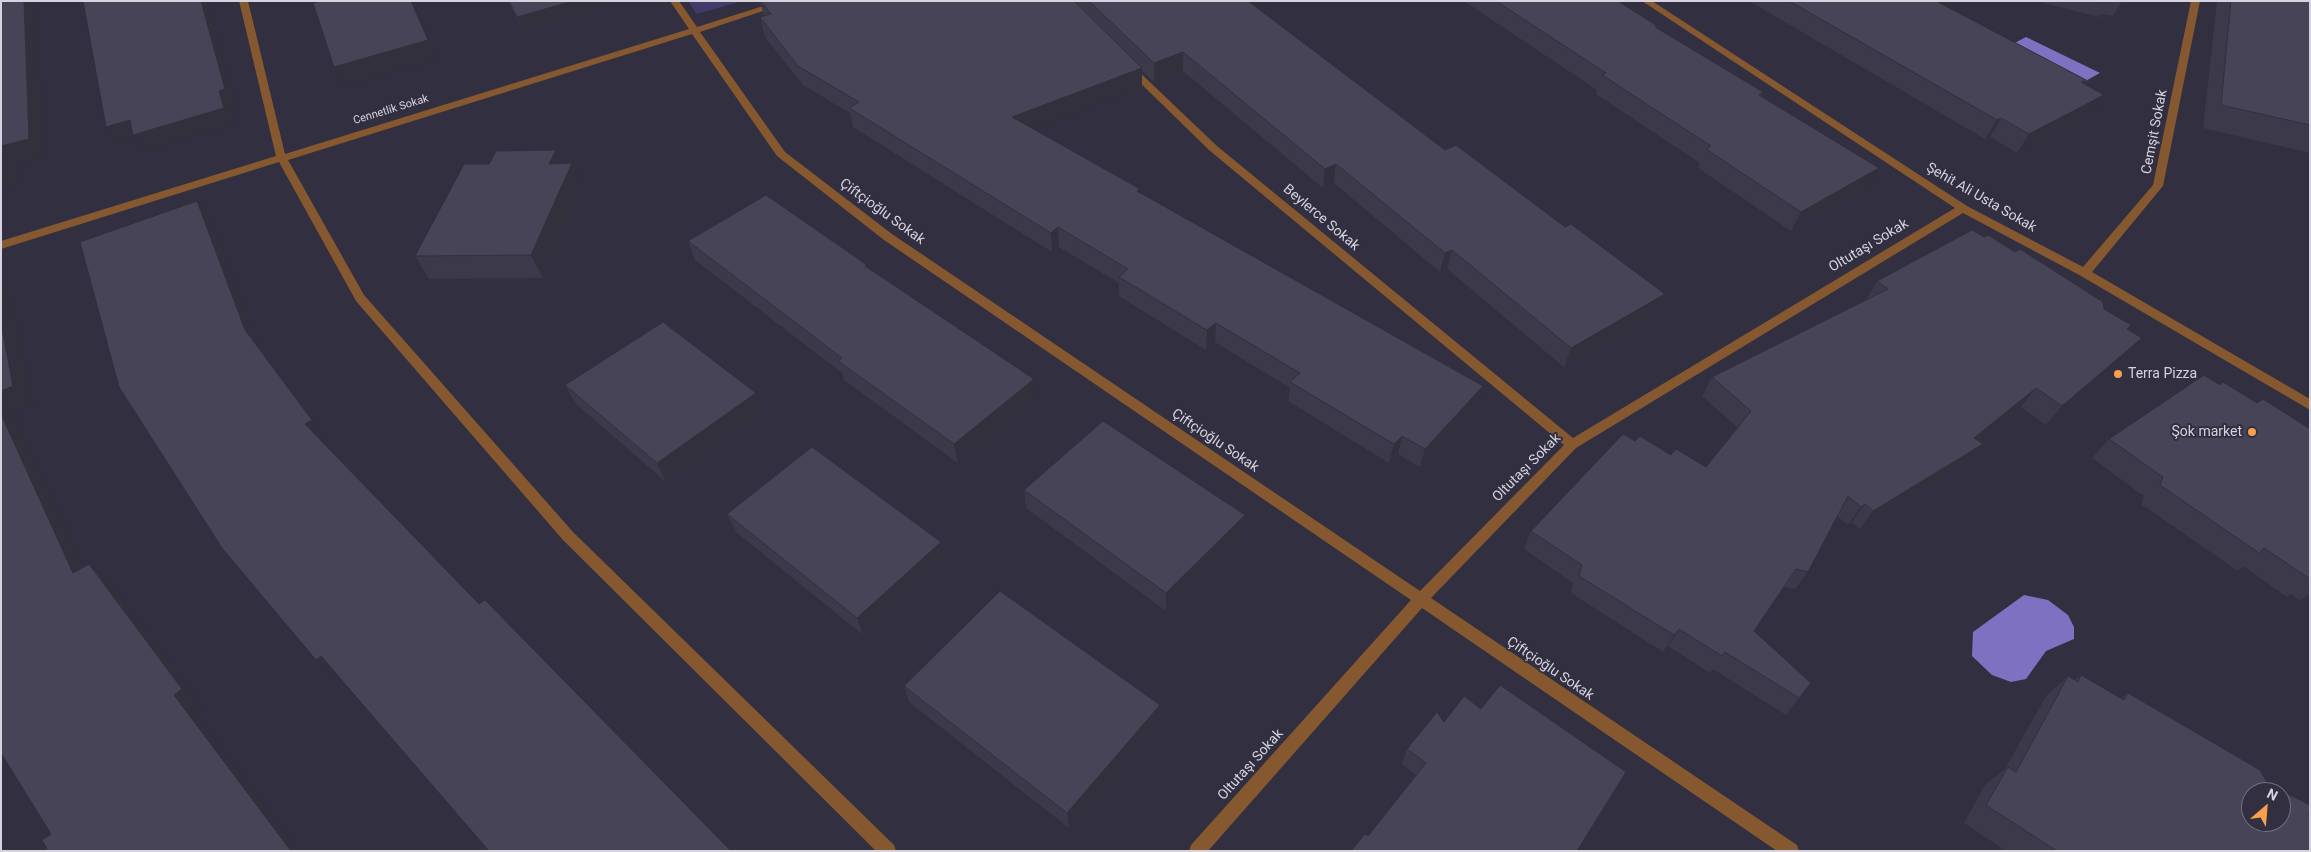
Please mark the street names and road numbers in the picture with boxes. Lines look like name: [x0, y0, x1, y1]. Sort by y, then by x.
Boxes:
street label: Cemşit Sokak: [2139, 88, 2171, 176]
street label: Cennetlik Sokak: [352, 92, 430, 128]
street label: Şehit Ali Usta Sokak: [1923, 160, 2039, 236]
street label: Çiftçioğlu Sokak: [836, 175, 928, 249]
street label: Beylerce Sokak: [1279, 181, 1363, 255]
street label: Oltutaşı Sokak: [1826, 216, 1912, 276]
street label: Çiftçioğlu Sokak: [1168, 406, 1262, 476]
street label: Oltutaşı Sokak: [1489, 430, 1565, 506]
street label: Çiftçioğlu Sokak: [1503, 634, 1597, 704]
street label: Oltutaşı Sokak: [1215, 726, 1287, 804]

